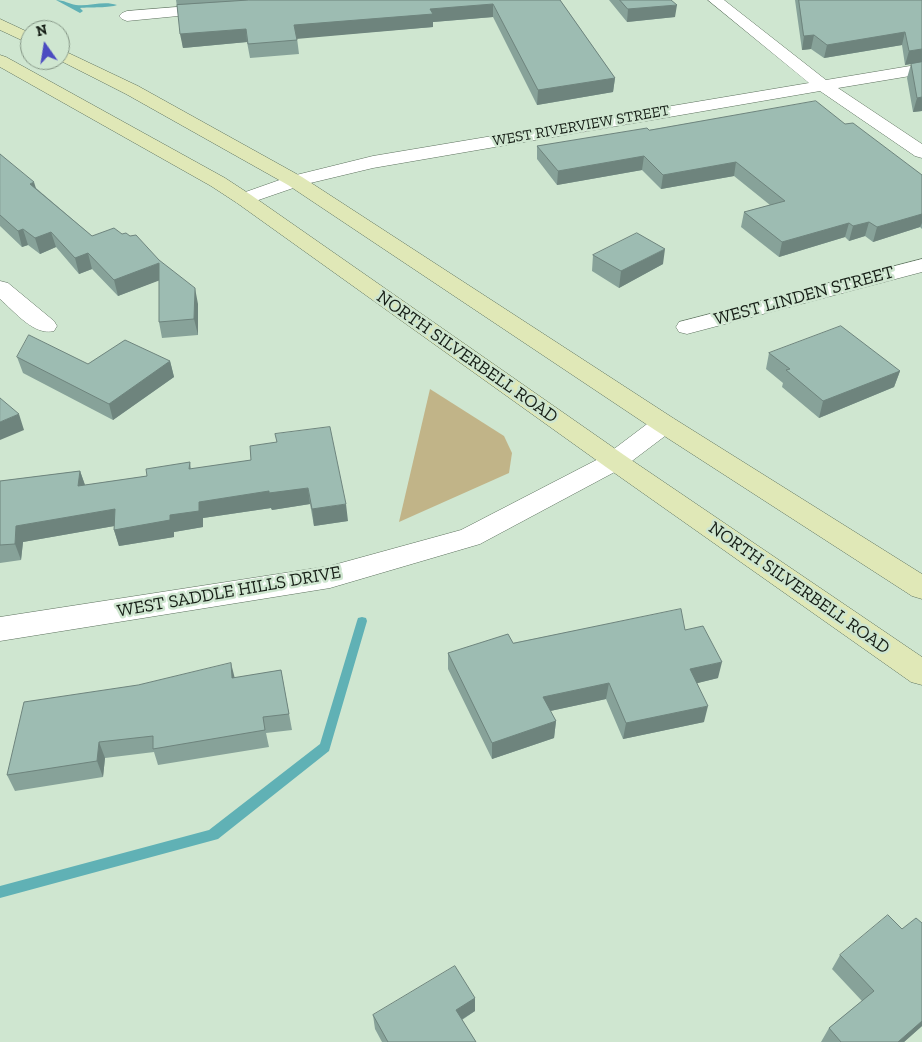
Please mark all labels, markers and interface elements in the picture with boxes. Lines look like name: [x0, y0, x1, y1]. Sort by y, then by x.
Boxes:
north arrow: [20, 20, 70, 70]
text: N: [35, 21, 49, 40]
street label: WEST RIVERVIEW STREET: [491, 102, 671, 150]
street label: WEST LINDEN STREET: [711, 262, 897, 330]
street label: NORTH SILVERBELL ROAD: [372, 286, 562, 428]
street label: NORTH SILVERBELL ROAD: [704, 517, 894, 659]
street label: WEST SADDLE HILLS DRIVE: [115, 562, 343, 622]

